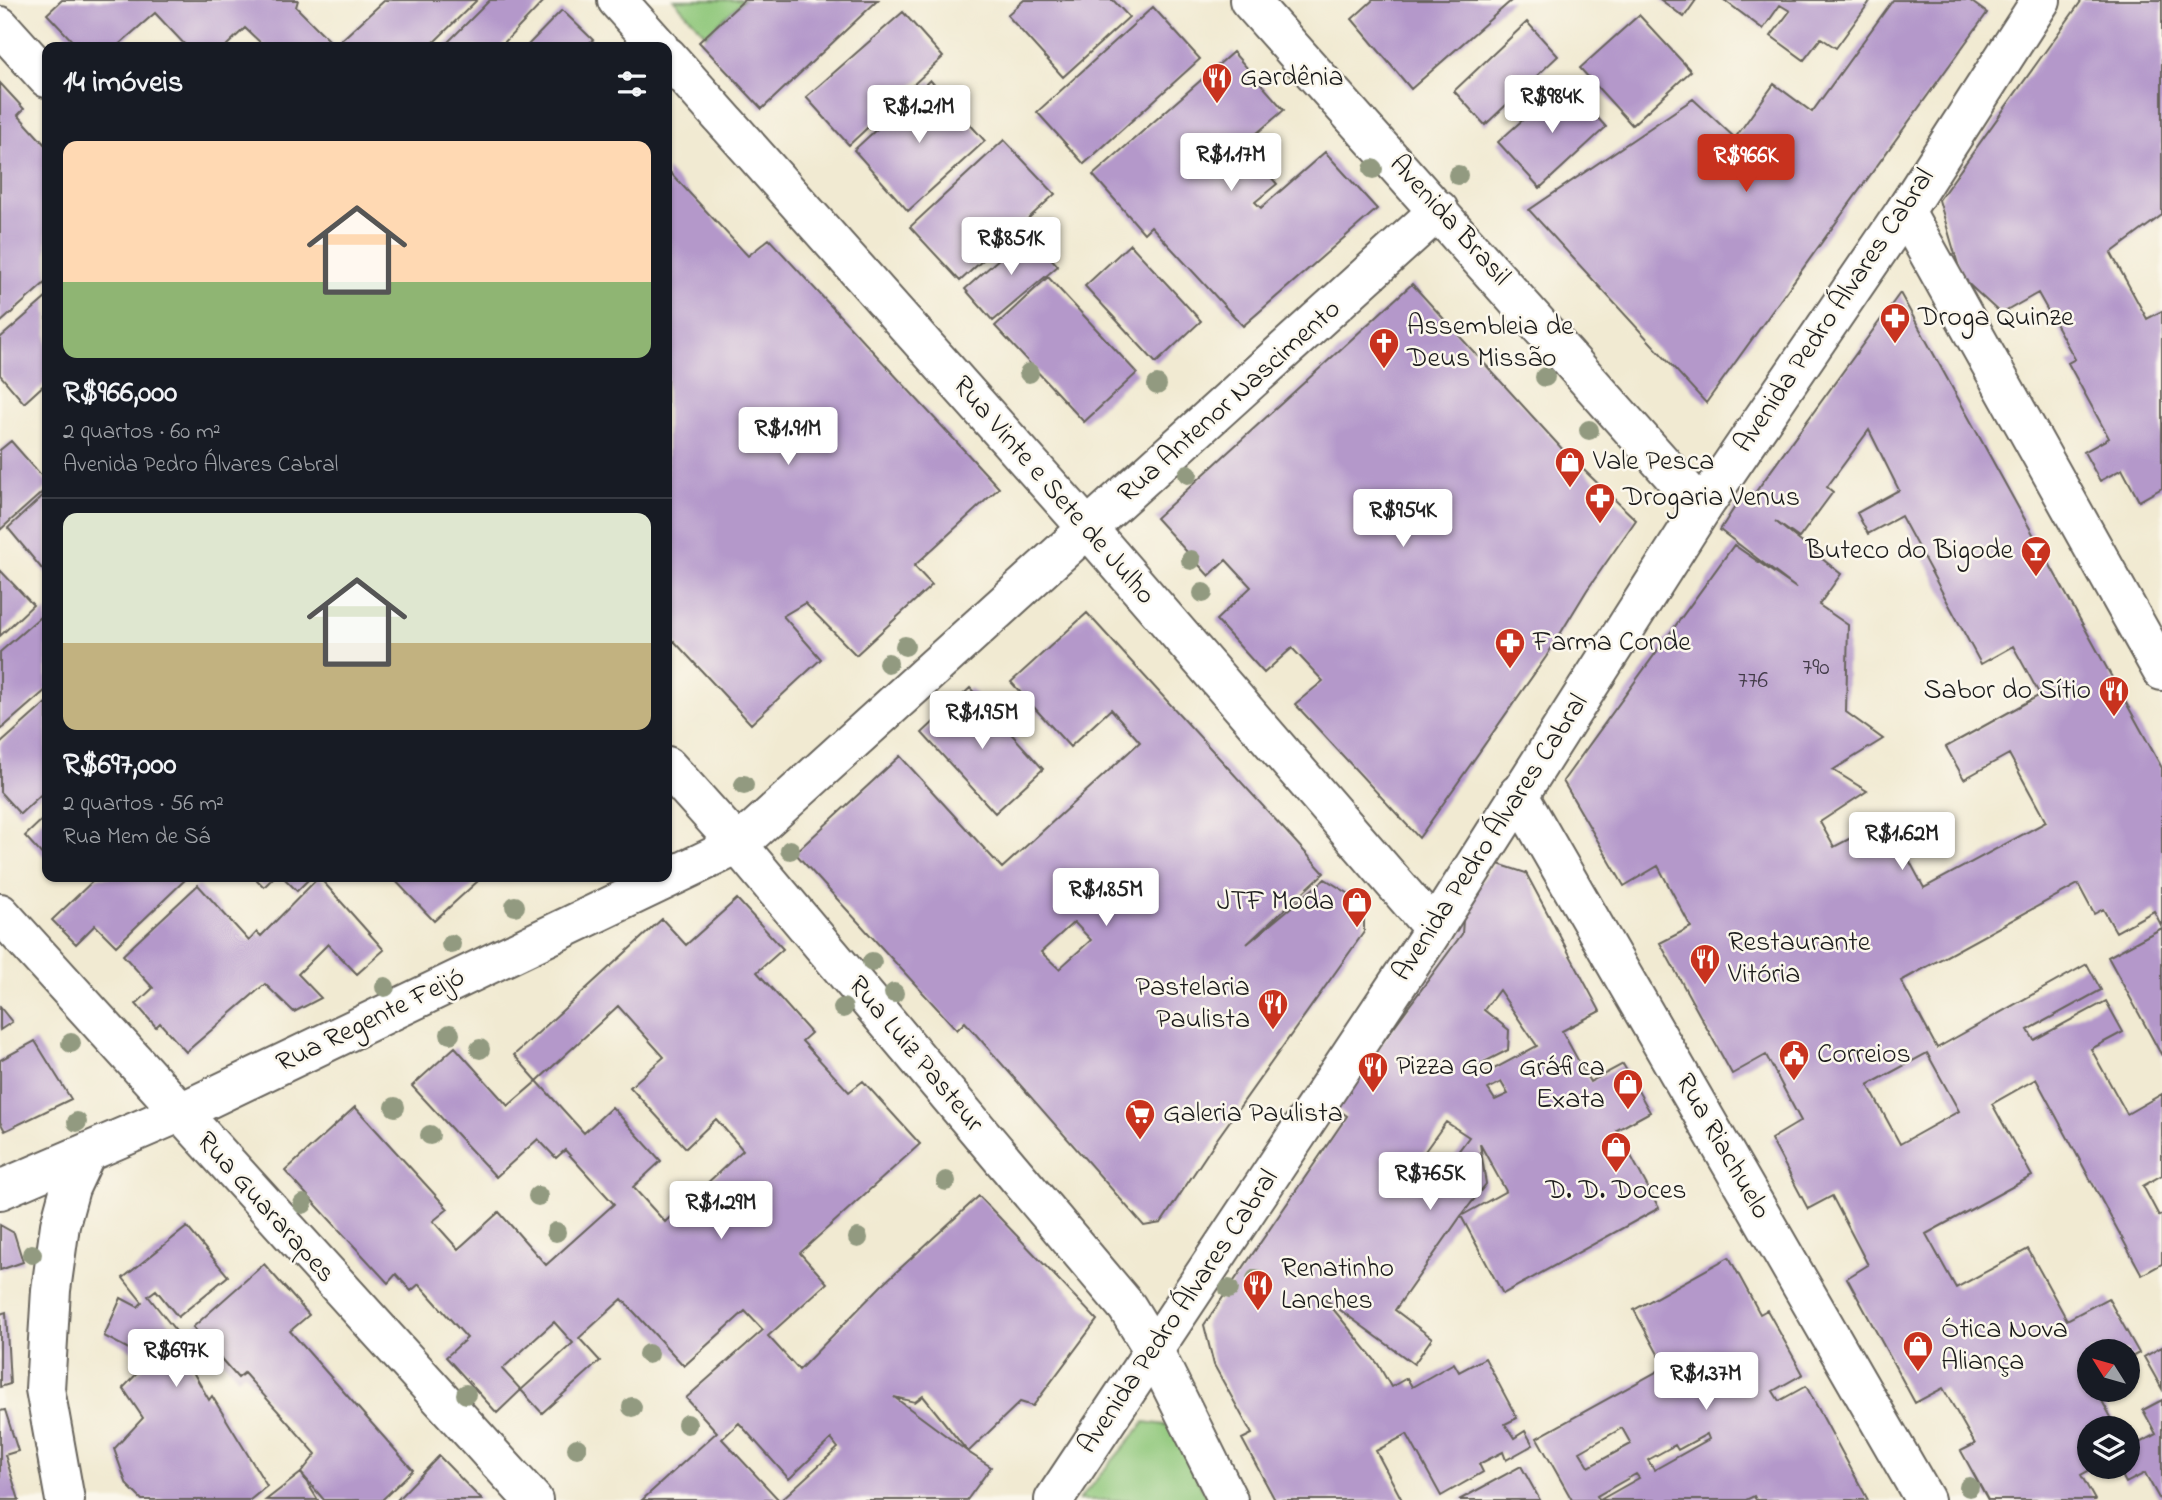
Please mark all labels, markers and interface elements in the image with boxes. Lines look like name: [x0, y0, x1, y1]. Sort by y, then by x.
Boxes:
place label: Gardênia: [1240, 58, 1344, 99]
restaurant icon: Gardênia: [1200, 61, 1234, 105]
text: 14 imóveis: [63, 62, 183, 106]
icon: filters: [613, 65, 651, 103]
pin: R$984K: [1495, 76, 1609, 135]
text: R$984K: [1521, 81, 1583, 114]
pin: R$1.21M: [854, 86, 984, 145]
text: R$1.21M: [883, 91, 955, 124]
pin: R$1.17M: [1166, 134, 1296, 193]
pin: R$966K: [1689, 134, 1803, 194]
text: R$1.17M: [1196, 139, 1266, 172]
text: R$966K: [1714, 140, 1778, 173]
street label: Avenida Brasil: [1379, 146, 1519, 296]
street label: Avenida Pedro Álvares Cabral: [1724, 161, 1946, 461]
icon: home: [294, 187, 420, 313]
pin: R$851K: [954, 218, 1068, 277]
text: R$851K: [978, 223, 1044, 256]
street label: Rua Antenor Nascimento: [1109, 290, 1351, 514]
place label: Droga Quinze: [1917, 298, 2074, 339]
pharmacy icon: Droga Quinze: [1878, 301, 1912, 345]
place label: Assembleia de Deus Missão: [1406, 307, 1574, 380]
church icon: Assembleia de Deus Missão: [1367, 326, 1401, 370]
street label: Rua Vinte e Sete de Julho: [942, 367, 1164, 615]
text: R$966,000: [63, 372, 177, 416]
pin: R$1.91M: [723, 407, 853, 467]
text: R$1.91M: [755, 413, 821, 446]
text: 2 quartos · 60 m²: [63, 416, 221, 449]
place label: Vale Pesca: [1592, 442, 1714, 483]
shop icon: Vale Pesca: [1553, 445, 1587, 489]
text: Avenida Pedro Álvares Cabral: [63, 449, 338, 482]
place label: Drogaria Venus: [1622, 478, 1800, 519]
pharmacy icon: Drogaria Venus: [1583, 481, 1617, 525]
pin: R$954K: [1346, 490, 1460, 549]
text: R$954K: [1369, 495, 1437, 528]
place label: Buteco do Bigode: [1805, 531, 2013, 572]
bar icon: Buteco do Bigode: [2019, 534, 2053, 578]
icon: home: [294, 559, 420, 685]
place label: Farma Conde: [1532, 623, 1691, 664]
pharmacy icon: Farma Conde: [1493, 626, 1527, 670]
house number: 790: [1802, 651, 1830, 686]
house number: 776: [1738, 664, 1769, 699]
place label: Sabor do Sítio: [1924, 671, 2091, 712]
restaurant icon: Sabor do Sítio: [2097, 674, 2131, 718]
street label: Avenida Pedro Álvares Cabral: [1382, 686, 1600, 990]
pin: R$1.95M: [917, 692, 1047, 751]
text: R$1.95M: [946, 697, 1018, 730]
text: R$697,000: [63, 744, 176, 788]
text: 2 quartos · 56 m²: [63, 788, 224, 821]
pin: R$1.62M: [1837, 812, 1967, 872]
text: R$1.62M: [1865, 818, 1939, 851]
text: Rua Mem de Sá: [63, 821, 210, 854]
pin: R$1.85M: [1041, 869, 1171, 928]
text: R$1.85M: [1069, 874, 1143, 907]
place label: JTF Moda: [1217, 882, 1334, 923]
shop icon: JTF Moda: [1340, 885, 1374, 929]
place label: Restaurante Vitória: [1727, 923, 1871, 996]
restaurant icon: Restaurante Vitória: [1688, 942, 1722, 986]
street label: Rua Regente Feijó: [270, 958, 472, 1084]
street label: Rua Luiz Pasteur: [837, 967, 993, 1143]
place label: Pastelaria Paulista: [1135, 968, 1250, 1041]
restaurant icon: Pastelaria Paulista: [1256, 987, 1290, 1031]
place label: Correios: [1817, 1035, 1911, 1076]
public building icon: Correios: [1777, 1038, 1811, 1082]
place label: Pizza Go: [1396, 1047, 1493, 1088]
place label: Gráfica Exata: [1519, 1048, 1605, 1121]
restaurant icon: Pizza Go: [1356, 1050, 1390, 1094]
street label: Rua Riachuelo: [1664, 1066, 1780, 1228]
shop icon: Gráfica Exata: [1611, 1067, 1645, 1111]
place label: Galeria Paulista: [1163, 1094, 1343, 1135]
supermarket icon: Galeria Paulista: [1123, 1097, 1157, 1141]
street label: Rua Guararapes: [186, 1123, 344, 1293]
shop icon: D. D. Doces: [1599, 1130, 1633, 1174]
pin: R$765K: [1373, 1152, 1487, 1212]
text: R$765K: [1395, 1158, 1465, 1191]
street label: Avenida Pedro Álvares Cabral: [1068, 1162, 1290, 1462]
place label: D. D. Doces: [1545, 1171, 1686, 1212]
pin: R$1.29M: [656, 1182, 786, 1241]
text: R$1.29M: [686, 1187, 756, 1220]
place label: Renatinho Lanches: [1281, 1249, 1394, 1322]
restaurant icon: Renatinho Lanches: [1241, 1268, 1275, 1312]
place label: Ótica Nova Aliança: [1941, 1310, 2068, 1383]
shop icon: Ótica Nova Aliança: [1901, 1329, 1935, 1373]
pin: R$697K: [119, 1330, 233, 1389]
text: R$697K: [144, 1335, 208, 1368]
north arrow: [2077, 1339, 2140, 1402]
map controls: [2077, 1339, 2140, 1479]
pin: R$1.37M: [1641, 1352, 1771, 1412]
text: R$1.37M: [1670, 1358, 1742, 1391]
button: layers: [2077, 1416, 2140, 1479]

